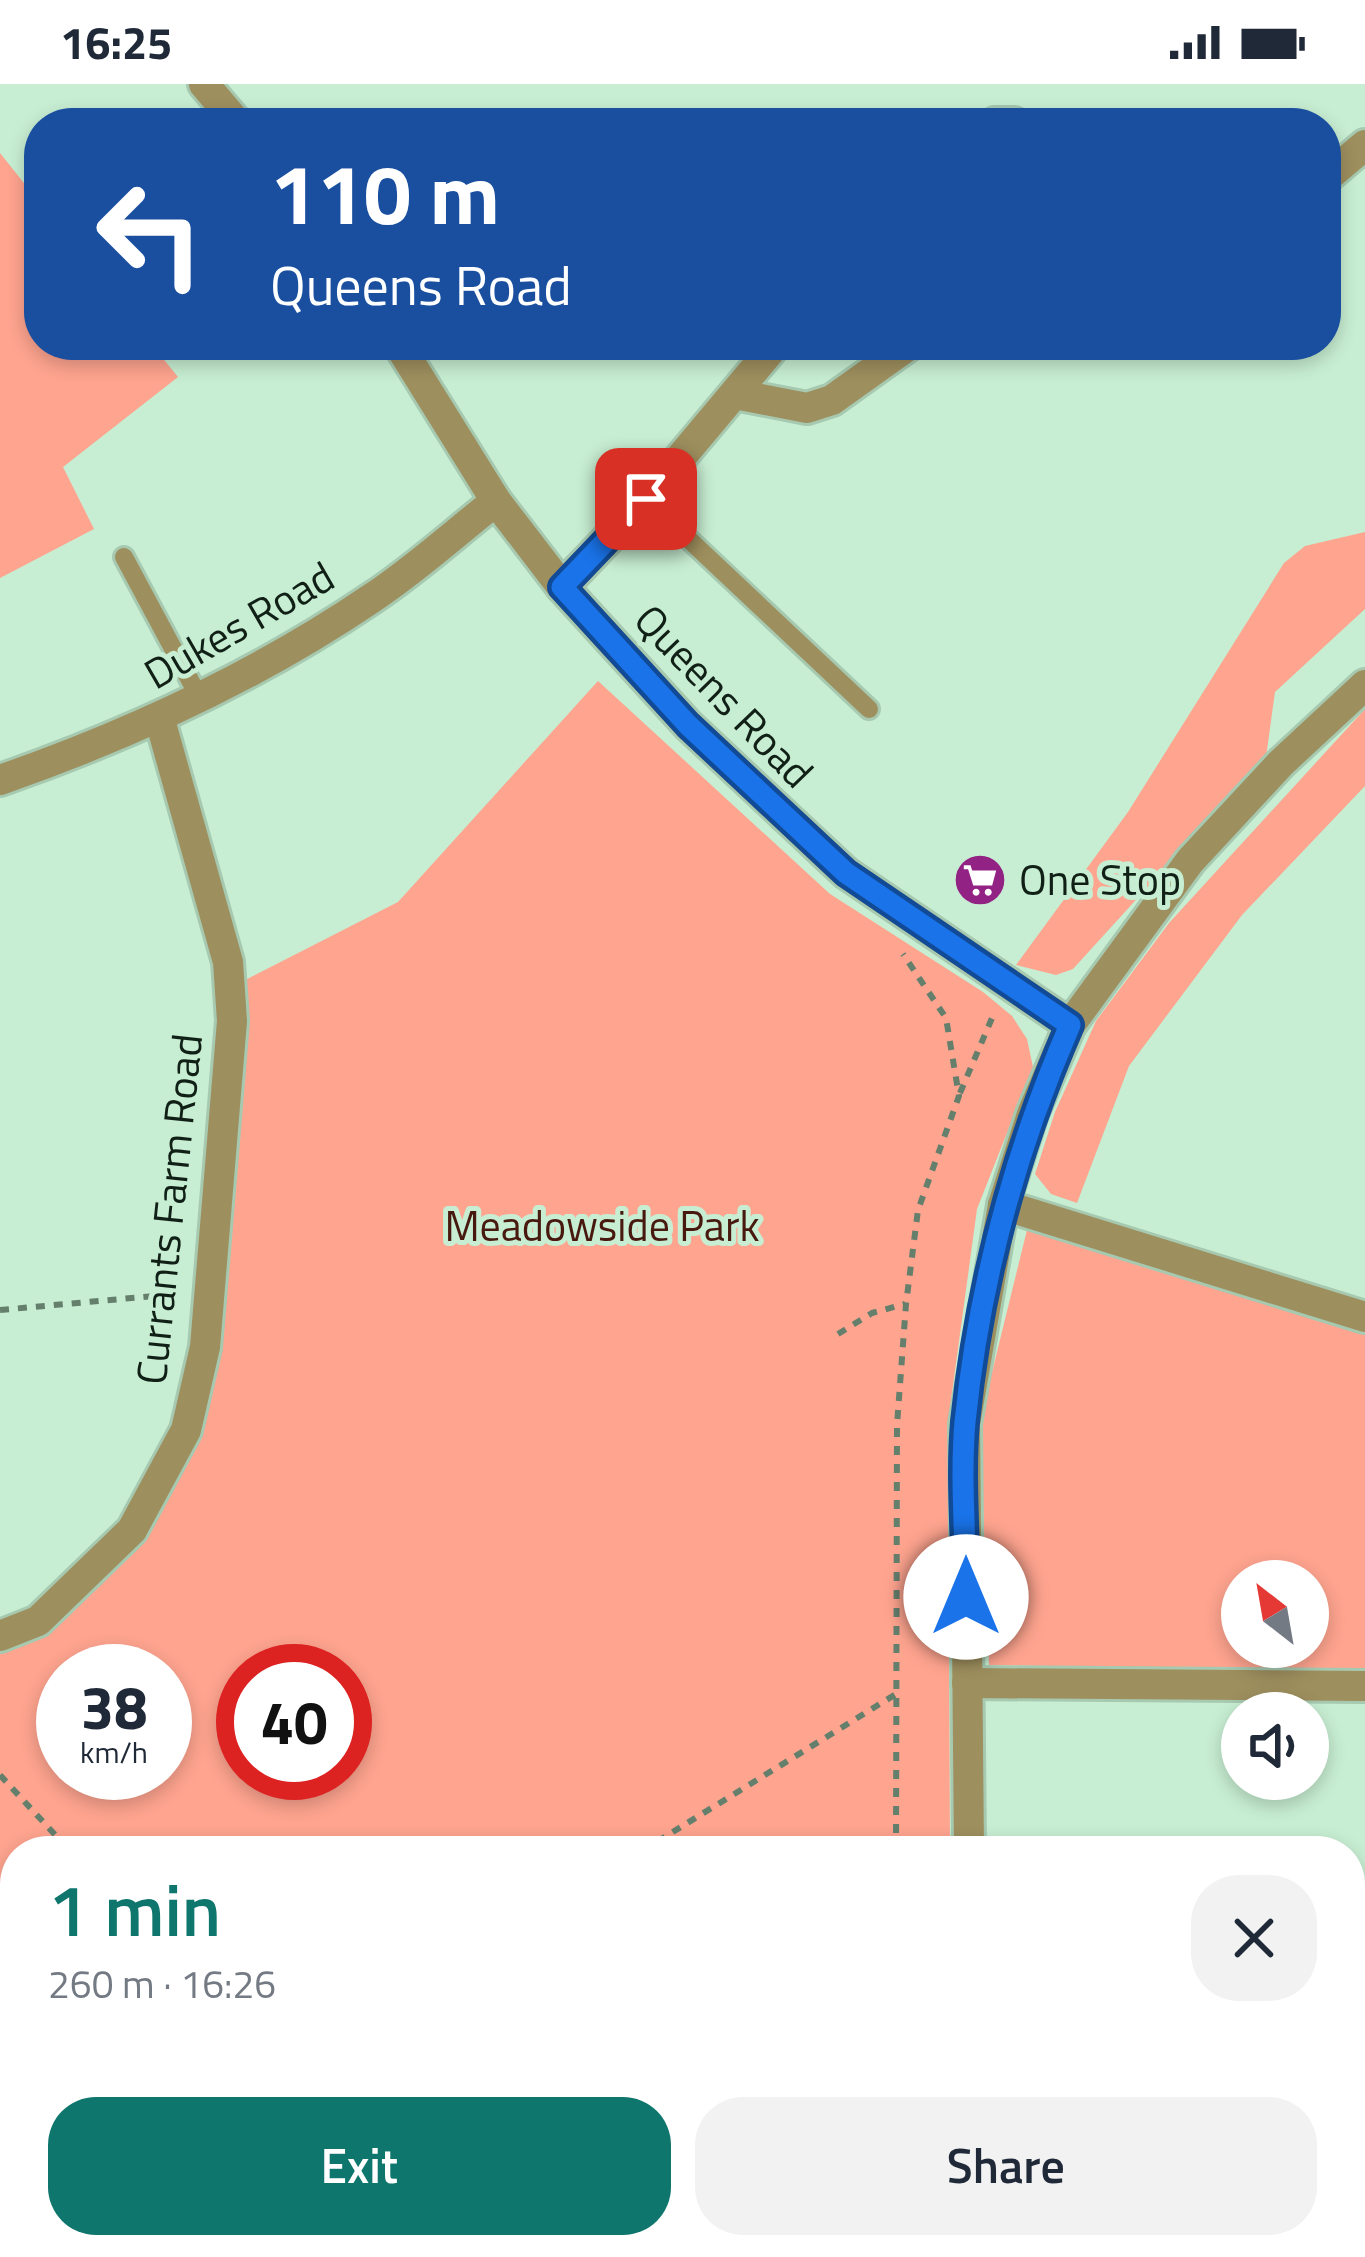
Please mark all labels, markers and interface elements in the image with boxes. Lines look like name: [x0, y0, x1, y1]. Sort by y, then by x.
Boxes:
text: 16:25: [60, 8, 172, 76]
text: 110 m: [270, 129, 500, 257]
icon: left: [72, 156, 228, 312]
text: Queens Road: [270, 244, 572, 326]
pin: [595, 448, 697, 550]
icon: arrive: [613, 466, 679, 532]
street label: Dukes Road: [132, 544, 345, 704]
street label: Queens Road: [620, 589, 829, 802]
place label: One Stop: [1019, 847, 1181, 911]
supermarket icon: One Stop: [952, 852, 1008, 908]
street label: Currants Farm Road: [118, 1030, 218, 1387]
park label: Meadowside Park: [444, 1193, 760, 1257]
position arrow: [903, 1534, 1029, 1660]
north arrow: [1221, 1560, 1329, 1668]
map controls: [1221, 1560, 1329, 1800]
speed limit sign: 40: [216, 1644, 372, 1800]
text: 38: [80, 1661, 148, 1752]
button: sound: [1221, 1692, 1329, 1800]
text: km/h: [80, 1729, 148, 1775]
text: 1 min: [48, 1854, 221, 1964]
button: close: [1191, 1875, 1317, 2001]
text: 260 m · 16:26: [48, 1954, 276, 2013]
button: Exit: [48, 2097, 671, 2235]
button: Share: [695, 2097, 1317, 2235]

